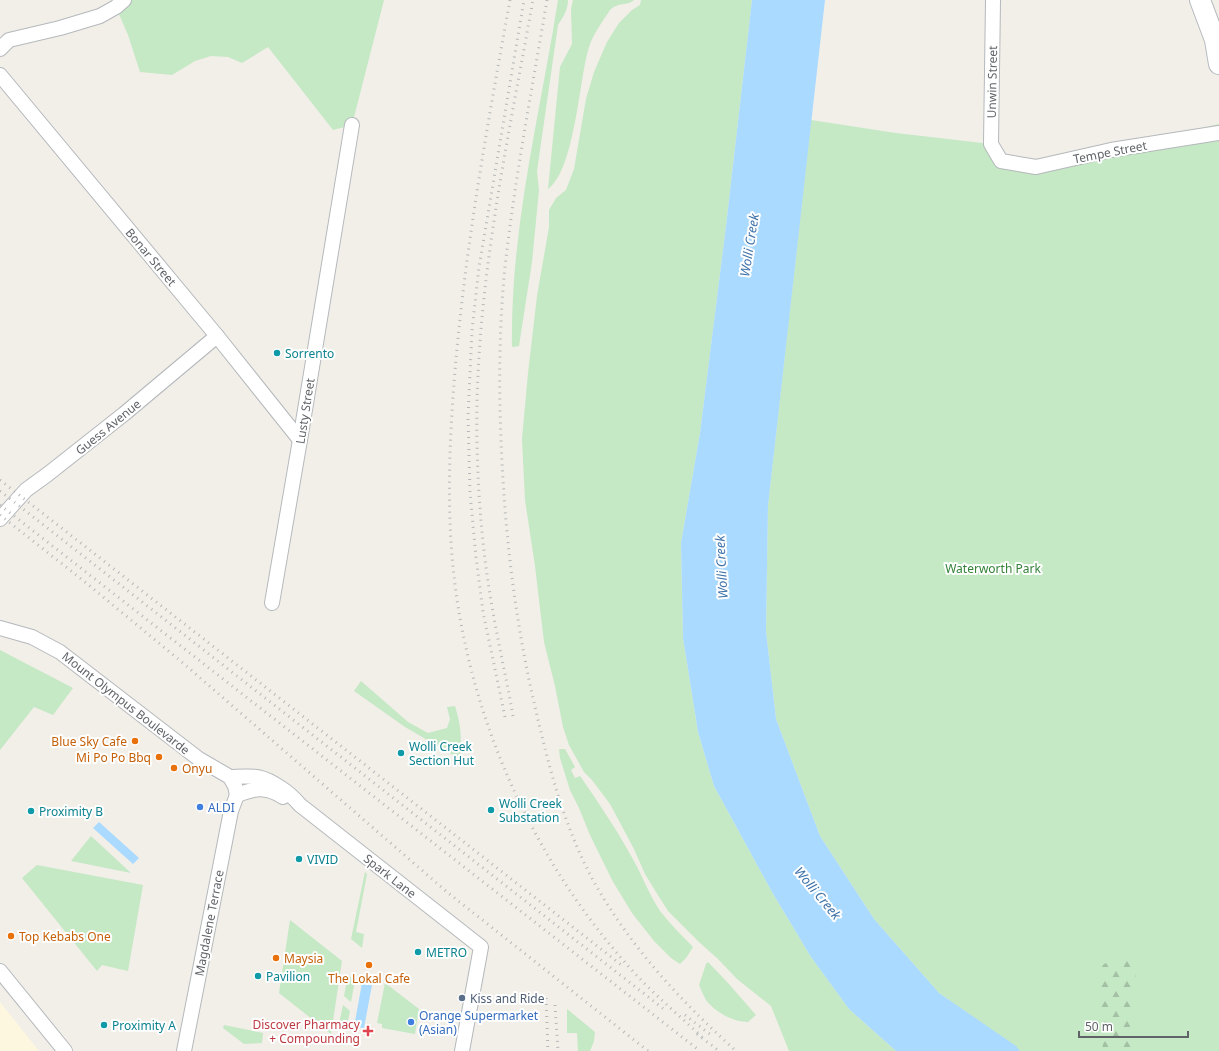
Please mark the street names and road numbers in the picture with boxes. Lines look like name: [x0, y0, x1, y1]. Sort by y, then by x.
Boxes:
street label: Unwin Street: [983, 45, 1001, 119]
street label: Tempe Street: [1072, 136, 1149, 167]
street label: Bonar Street: [122, 224, 181, 290]
street label: Lusty Street: [291, 376, 319, 445]
street label: Guess Avenue: [72, 395, 144, 459]
street label: Mount Olympus Boulevarde: [59, 648, 194, 758]
street label: Spark Lane: [360, 850, 420, 902]
street label: Magdalene Terrace: [190, 868, 228, 978]

